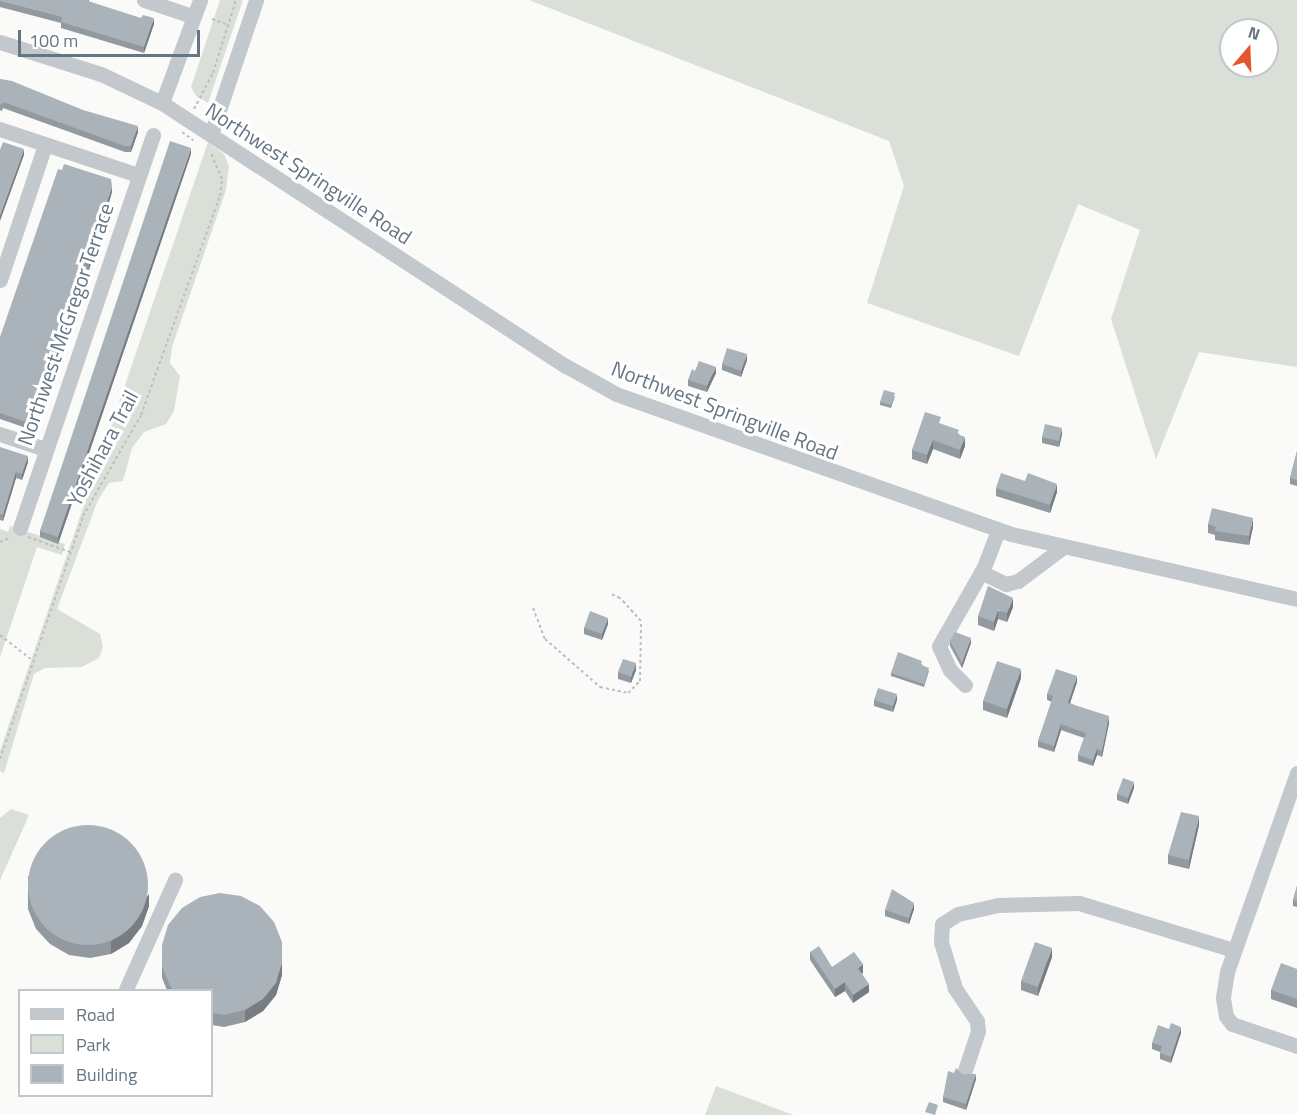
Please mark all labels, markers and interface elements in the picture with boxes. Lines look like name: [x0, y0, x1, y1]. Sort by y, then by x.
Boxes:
scale bar: [21, 18, 202, 56]
north arrow: [1219, 18, 1279, 78]
text: N: [1245, 20, 1263, 46]
text: 100 m: [29, 27, 78, 54]
street label: Northwest Springville Road: [201, 97, 417, 249]
street label: Northwest McGregor Terrace: [12, 199, 118, 449]
street label: Northwest Springville Road: [608, 355, 842, 465]
street label: Yoshihara Trail: [61, 386, 143, 510]
legend: [18, 989, 213, 1097]
text: Road: [76, 1001, 115, 1028]
text: Park: [76, 1031, 110, 1058]
text: Building: [76, 1061, 137, 1088]

